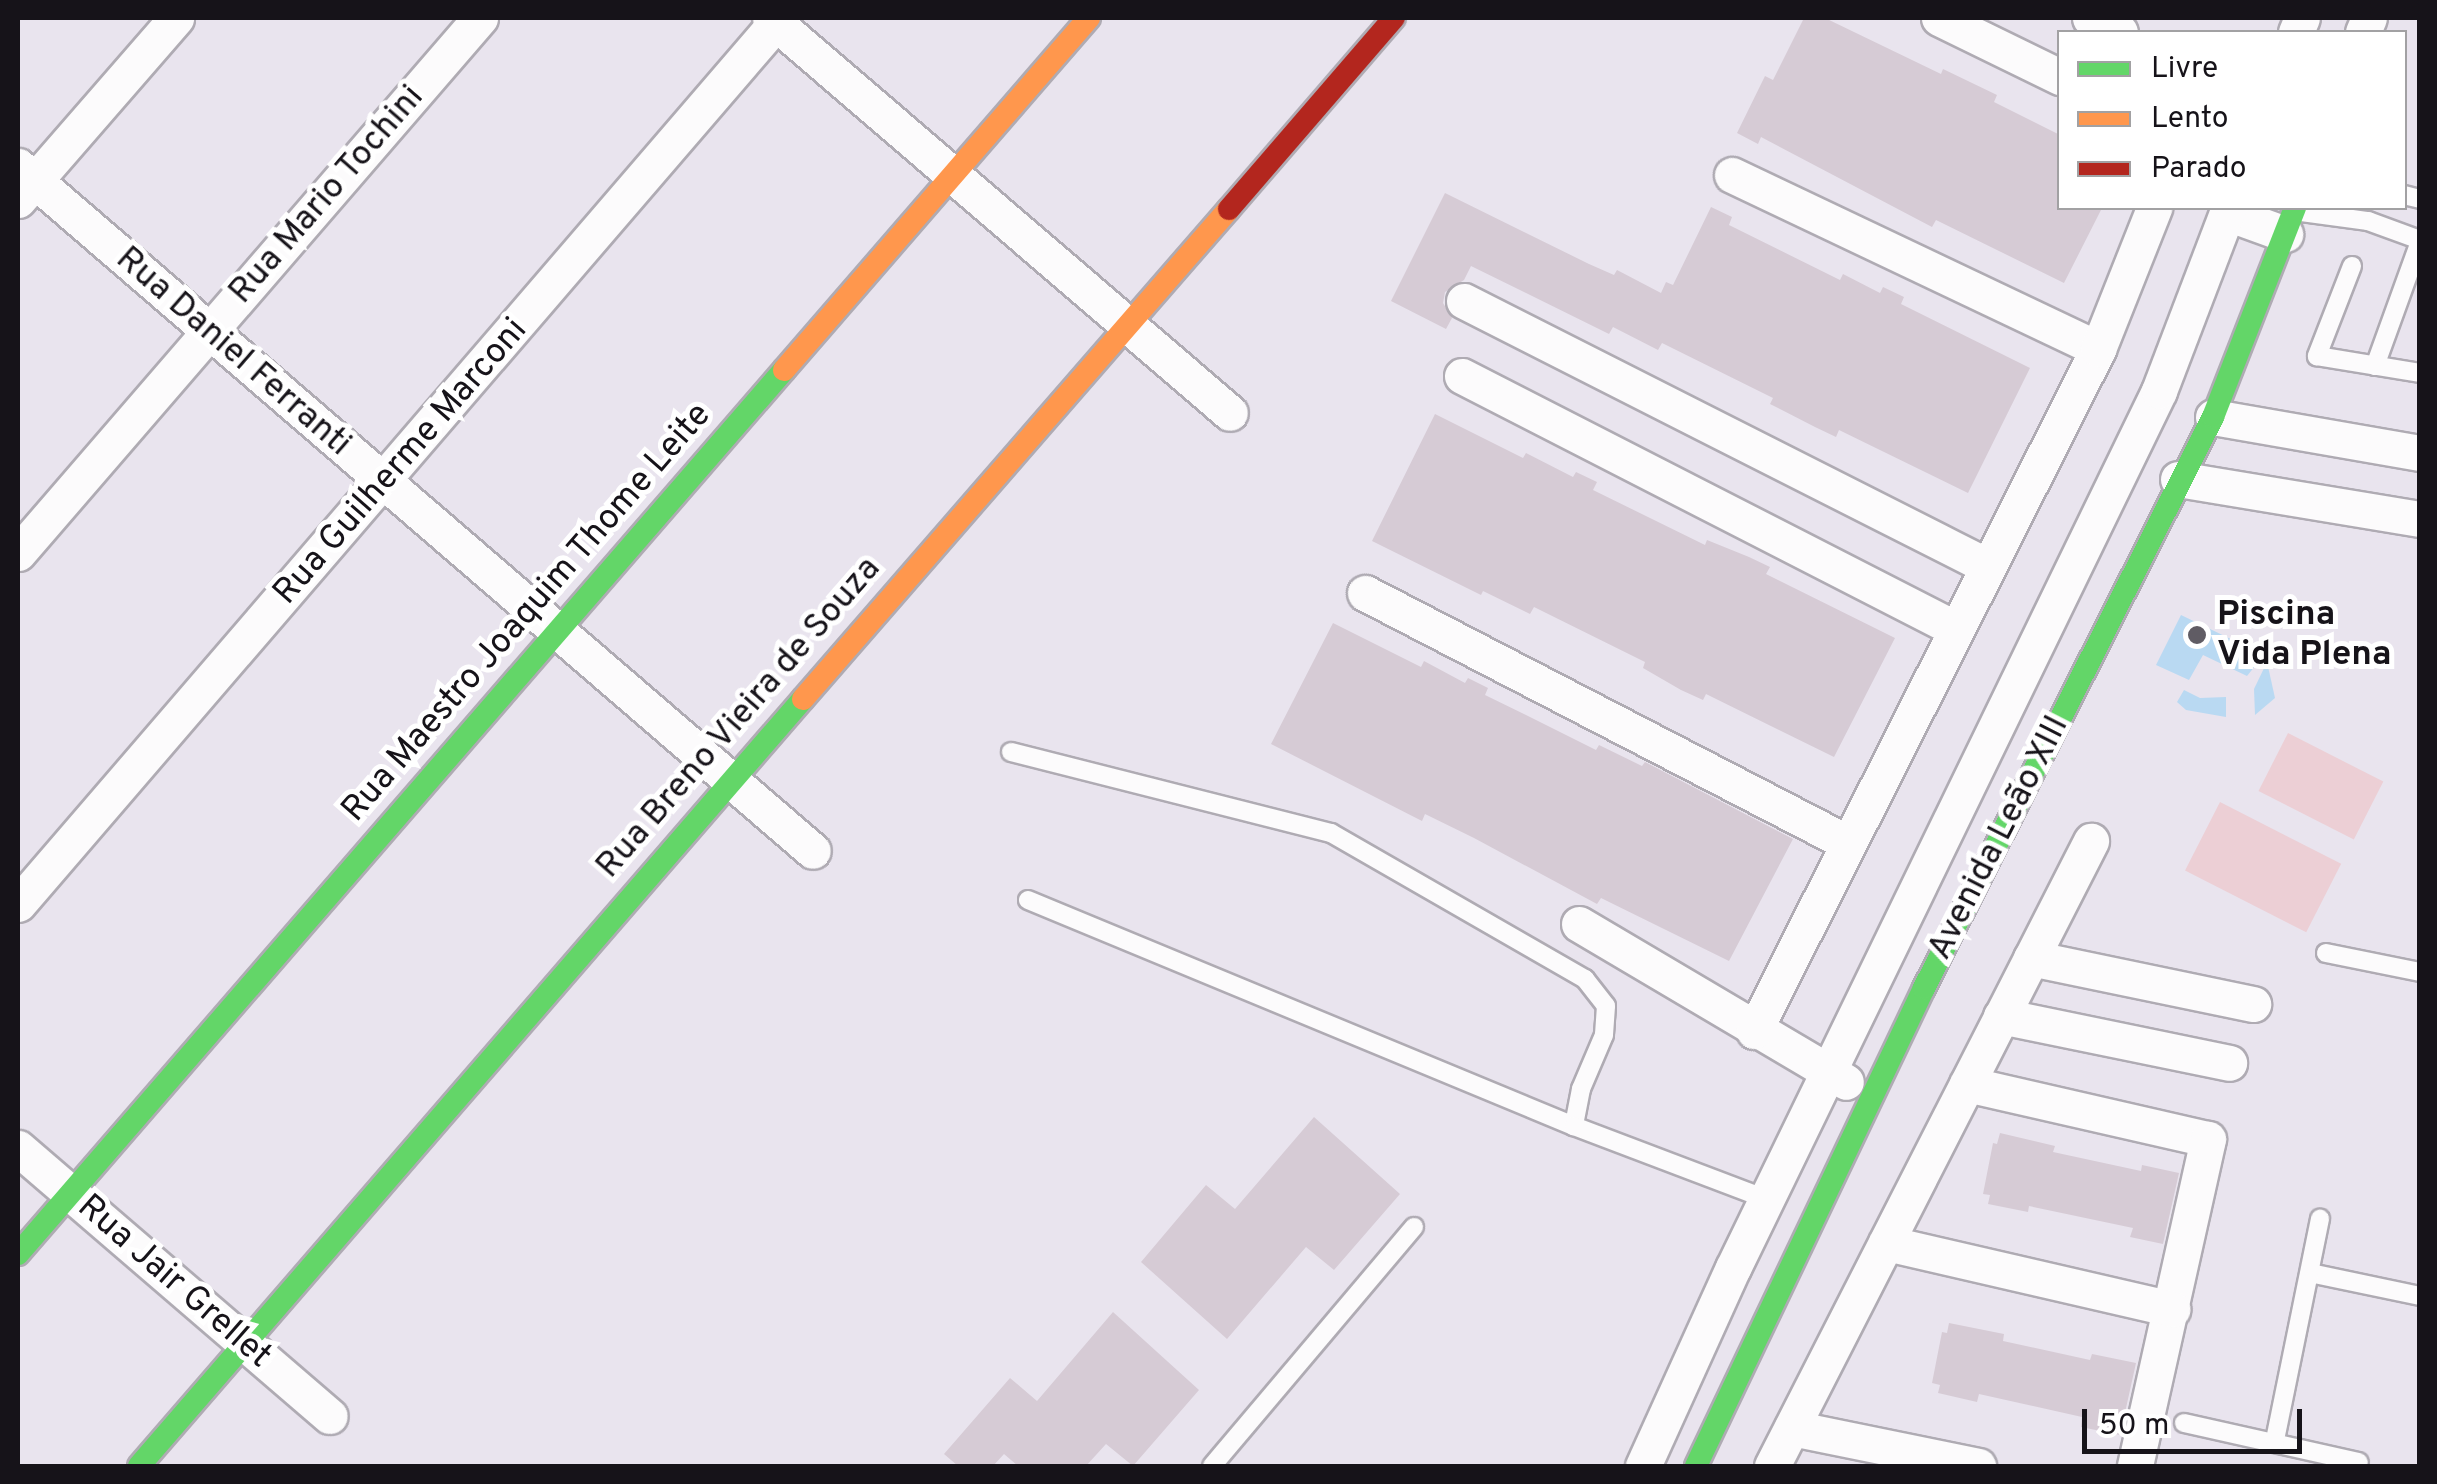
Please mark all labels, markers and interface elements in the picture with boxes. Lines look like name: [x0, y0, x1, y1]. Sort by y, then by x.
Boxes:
legend: [2057, 30, 2407, 210]
text: Livre: [2151, 51, 2218, 88]
street label: Rua Mario Tochini: [220, 77, 434, 313]
text: Lento: [2151, 101, 2228, 138]
text: Parado: [2151, 151, 2246, 188]
street label: Rua Daniel Ferranti: [107, 238, 359, 466]
street label: Rua Guilherme Marconi: [265, 310, 537, 614]
street label: Rua Maestro Joaquim Thome Leite: [333, 394, 721, 832]
street label: Rua Breno Vieira de Souza: [587, 548, 891, 888]
place label: Piscina Vida Plena: [2217, 594, 2392, 676]
marker: Piscina Vida Plena: [2186, 624, 2208, 646]
street label: Avenida Leão XIII: [1919, 709, 2079, 967]
street label: Rua Jair Grellet: [68, 1186, 280, 1378]
scale bar: [2087, 1389, 2307, 1451]
text: 50 m: [2099, 1408, 2169, 1445]

